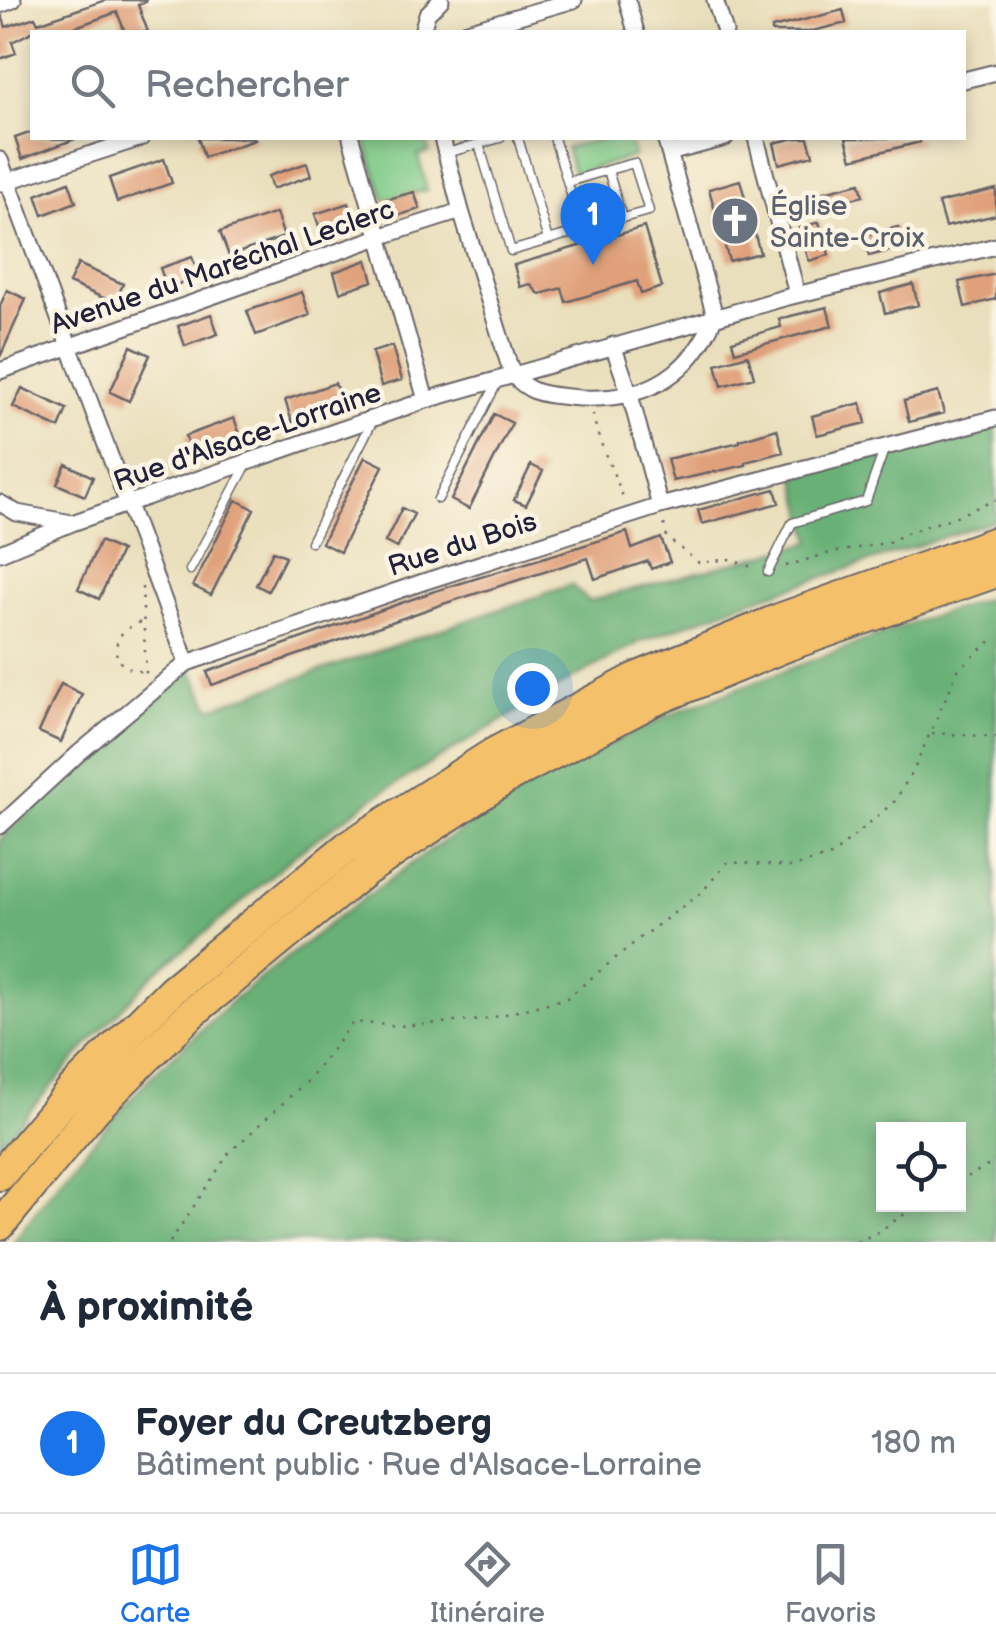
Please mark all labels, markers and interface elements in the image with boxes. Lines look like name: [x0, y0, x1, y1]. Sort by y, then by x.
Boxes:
search box: [30, 30, 966, 140]
icon: search: [65, 58, 120, 113]
text: Rechercher: [145, 63, 349, 108]
pin: 1: [560, 182, 626, 265]
place label: Église Sainte-Croix: [770, 189, 925, 255]
street label: Avenue du Maréchal Leclerc: [46, 193, 399, 342]
church icon: Église Sainte-Croix: [709, 195, 761, 247]
street label: Rue d'Alsace-Lorraine: [109, 376, 386, 499]
street label: Rue du Bois: [384, 505, 541, 584]
your location: [507, 663, 558, 714]
map controls: [876, 1122, 966, 1212]
button: locate: [876, 1122, 966, 1212]
text: À proximité: [40, 1282, 253, 1333]
text: Foyer du Creutzberg: [135, 1401, 492, 1446]
text: 1: [66, 1424, 79, 1463]
text: 180 m: [871, 1424, 956, 1463]
text: Bâtiment public · Rue d'Alsace-Lorraine: [135, 1446, 702, 1485]
tab: Carte: [120, 1537, 190, 1630]
tab: Itinéraire: [430, 1537, 545, 1630]
tab: Favoris: [785, 1537, 876, 1630]

